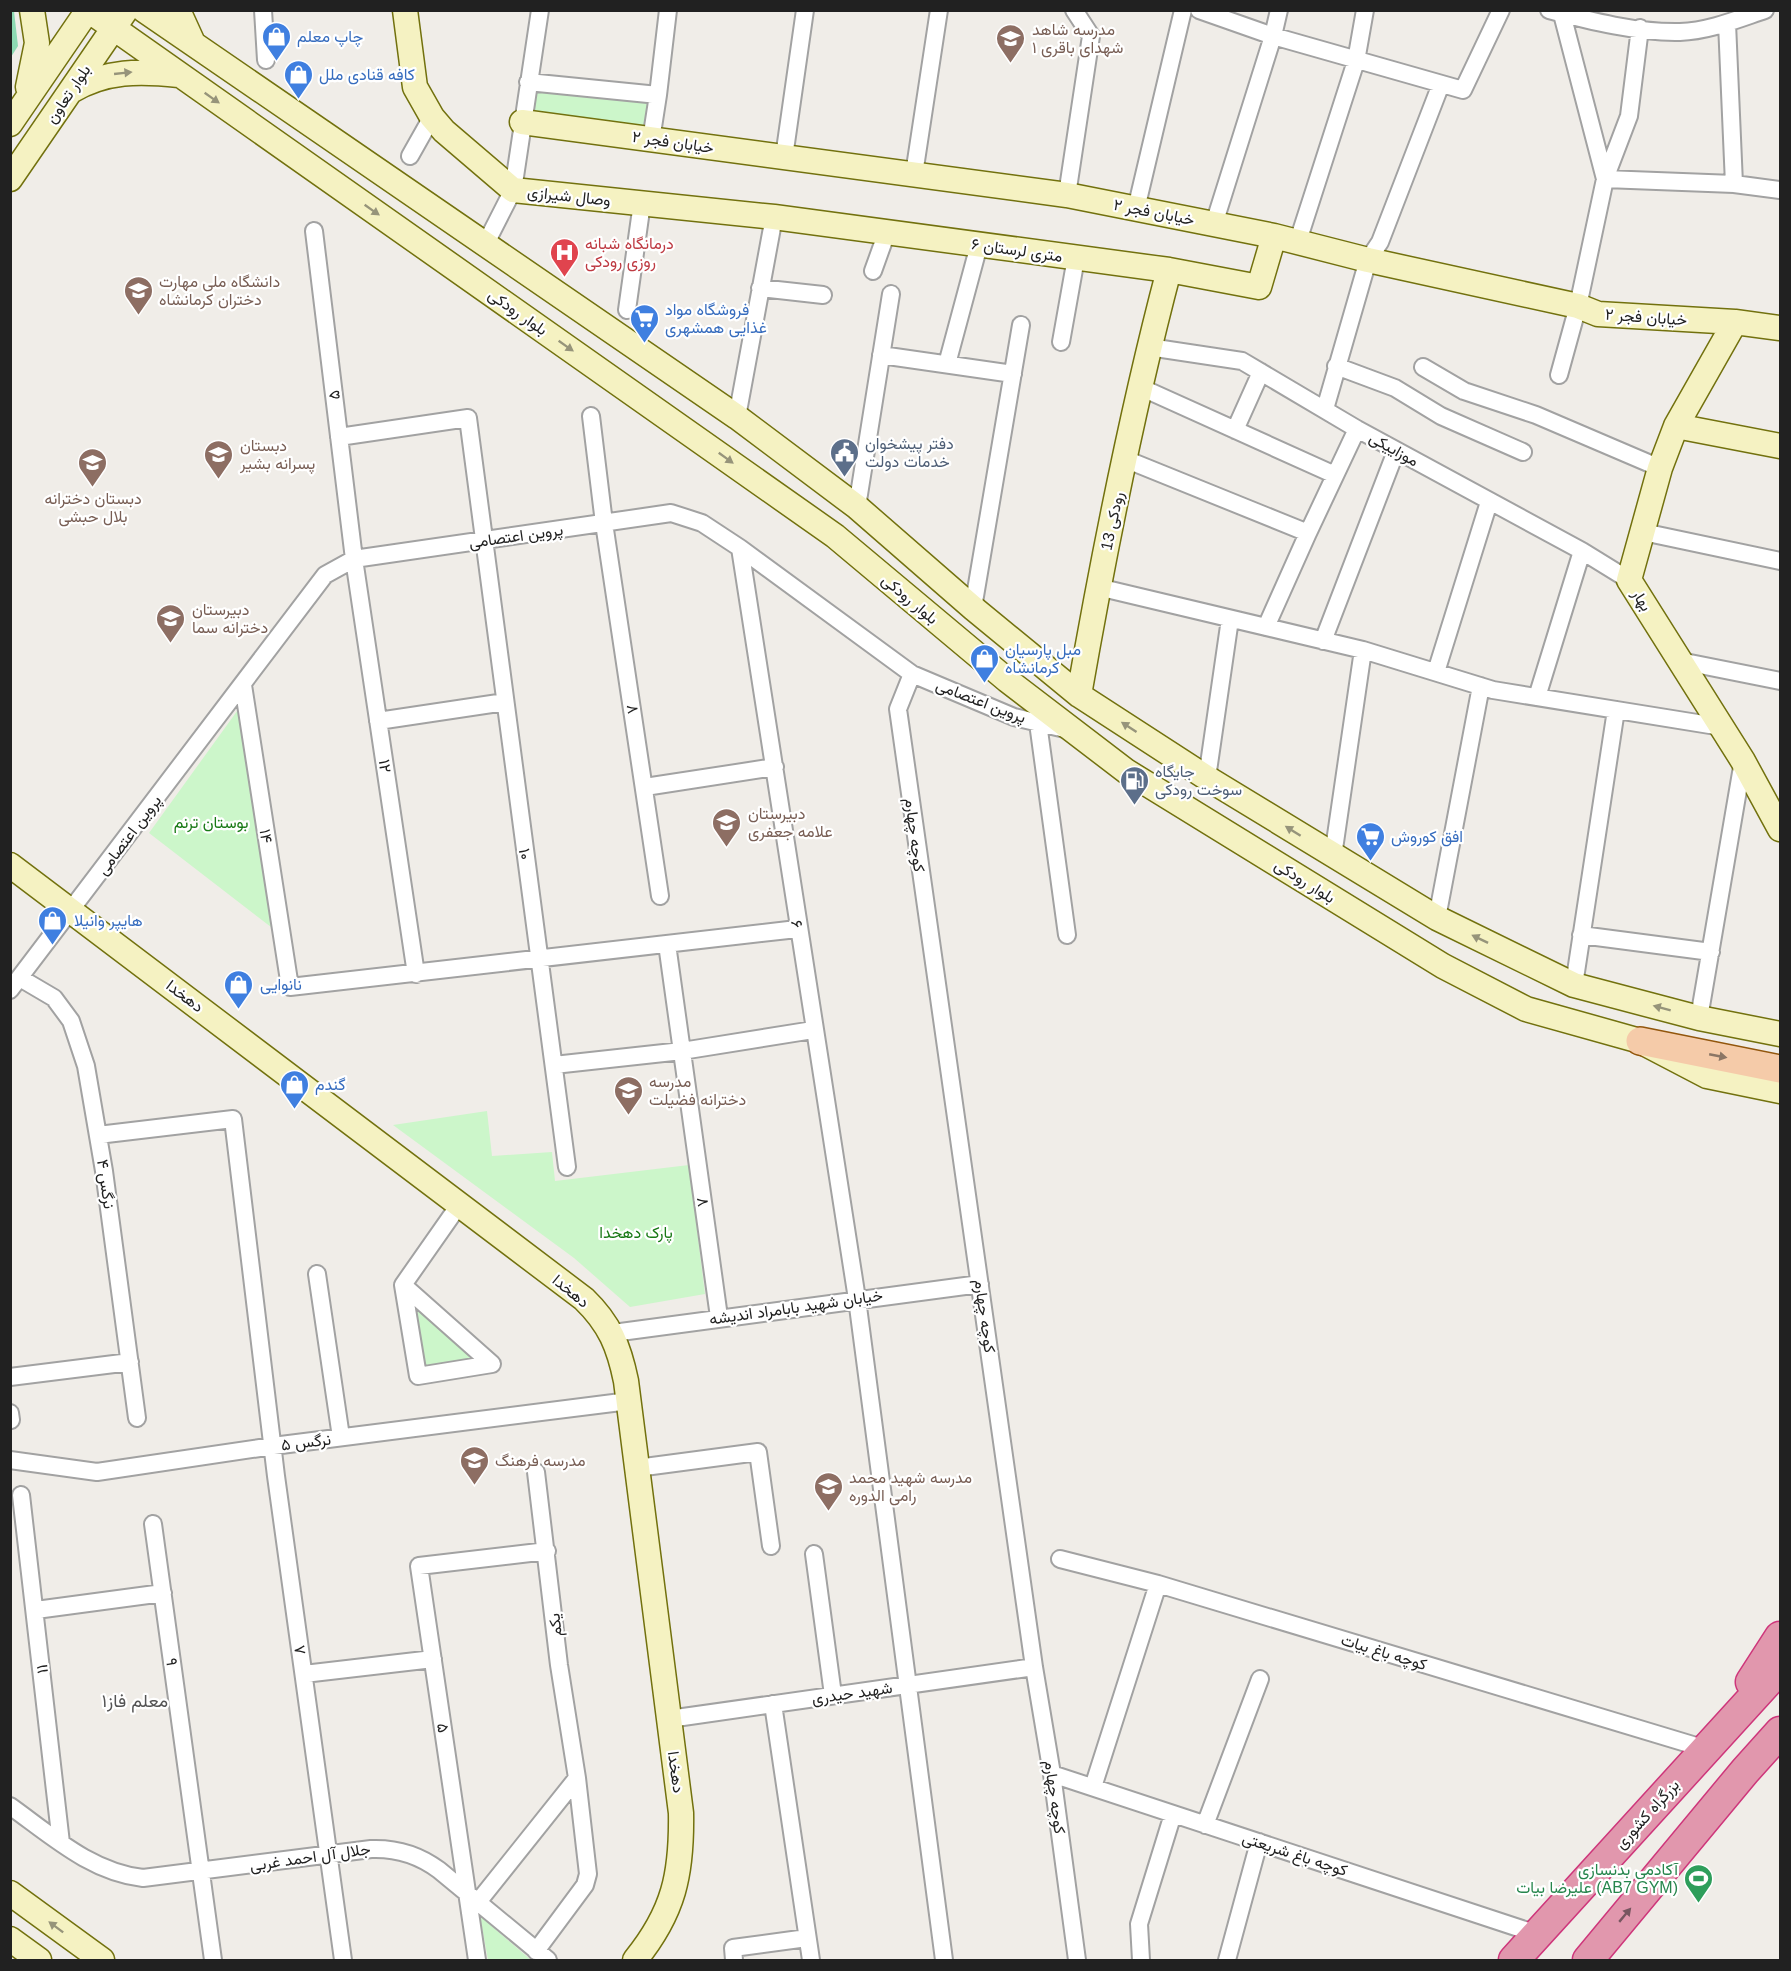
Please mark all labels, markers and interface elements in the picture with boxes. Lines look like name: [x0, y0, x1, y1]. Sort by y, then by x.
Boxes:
shop icon: چاپ معلم: [260, 20, 292, 62]
place label: مدرسه شاهد شهدای باقری ۱: [1032, 21, 1123, 58]
school or university icon: مدرسه شاهد شهدای باقری ۱: [995, 22, 1027, 64]
place label: چاپ معلم: [297, 28, 364, 48]
shop icon: کافه قنادی ملل: [282, 58, 314, 100]
street label: بلوار تعاون: [42, 62, 95, 128]
place label: کافه قنادی ملل: [319, 66, 415, 85]
one-way arrow: [113, 68, 132, 78]
one-way arrow: [205, 91, 220, 103]
street label: خیابان فجر ۲: [631, 128, 715, 158]
street label: وصال شیرازی: [526, 183, 612, 211]
street label: خیابان فجر ۲: [1112, 196, 1196, 230]
one-way arrow: [363, 204, 379, 216]
place label: درمانگاه شبانه روزی رودکی: [585, 235, 674, 272]
street label: ۶ متری لرستان: [970, 235, 1064, 267]
hospital icon: درمانگاه شبانه روزی رودکی: [548, 236, 580, 278]
place label: دانشگاه ملی مهارت دختران کرمانشاه: [159, 273, 280, 310]
school or university icon: دانشگاه ملی مهارت دختران کرمانشاه: [122, 274, 154, 316]
street label: بلوار رودکی: [484, 286, 551, 340]
place label: فروشگاه مواد غذایی همشهری: [665, 301, 767, 338]
supermarket icon: فروشگاه مواد غذایی همشهری: [628, 302, 660, 344]
street label: خیابان فجر ۲: [1604, 306, 1688, 330]
one-way arrow: [557, 340, 573, 352]
street label: ۵: [325, 389, 343, 401]
street label: موزاییکی: [1365, 429, 1422, 471]
place label: دفتر پیشخوان خدمات دولت: [865, 435, 954, 472]
public building icon: دفتر پیشخوان خدمات دولت: [828, 436, 860, 478]
place label: دبستان پسرانه بشير: [239, 437, 315, 475]
school or university icon: دبستان پسرانه بشير: [203, 438, 235, 480]
school or university icon: دبستان دخترانه بلال حبشی: [77, 446, 109, 488]
one-way arrow: [717, 452, 733, 464]
place label: دبستان دخترانه بلال حبشی: [44, 490, 142, 527]
street label: رودکی 13: [1097, 490, 1128, 552]
street label: پروین اعتصامی: [468, 521, 565, 554]
street label: بلوار رودکی: [877, 571, 941, 629]
street label: بهار: [1627, 585, 1655, 615]
place label: دبیرستان دخترانه سما: [192, 601, 268, 638]
school or university icon: دبیرستان دخترانه سما: [155, 602, 187, 644]
place label: مبل پارسیان کرمانشاه: [1005, 641, 1081, 678]
shop icon: مبل پارسیان کرمانشاه: [968, 642, 1000, 684]
street label: پروین اعتصامی: [933, 676, 1028, 729]
street label: ۸: [624, 703, 642, 715]
one-way arrow: [1121, 721, 1137, 733]
street label: ۱۲: [376, 758, 394, 774]
place label: جایگاه سوخت رودکی: [1155, 763, 1242, 800]
fuel station icon: جایگاه سوخت رودکی: [1118, 764, 1150, 806]
street label: پروین اعتصامی: [94, 792, 167, 880]
street label: کوچه چهارم: [899, 797, 928, 873]
place label: دبیرستان علامه جعفری: [748, 805, 833, 842]
school or university icon: دبیرستان علامه جعفری: [711, 806, 743, 848]
park label: بوستان ترنم: [174, 814, 248, 833]
supermarket icon: افق کوروش: [1354, 820, 1386, 862]
one-way arrow: [1285, 826, 1301, 837]
street label: ۱۴: [257, 828, 275, 844]
place label: افق کوروش: [1391, 828, 1463, 847]
street label: ۱۰: [516, 847, 534, 861]
street label: بلوار رودکی: [1271, 856, 1338, 908]
shop icon: هایپر وانیلا: [37, 904, 69, 946]
place label: هایپر وانیلا: [74, 912, 143, 932]
street label: ۶: [788, 919, 806, 929]
one-way arrow: [1472, 935, 1489, 944]
shop icon: نانوایی: [223, 968, 255, 1010]
place label: نانوایی: [260, 976, 302, 995]
street label: دهخدا: [163, 977, 207, 1015]
one-way arrow: [1653, 1002, 1671, 1012]
one-way arrow: [1708, 1052, 1727, 1061]
shop icon: گندم: [278, 1068, 310, 1110]
place label: مدرسه دخترانه فضيلت: [649, 1073, 746, 1110]
school or university icon: مدرسه دخترانه فضيلت: [612, 1074, 644, 1116]
place label: گندم: [315, 1076, 346, 1095]
street label: نرگس ۴: [92, 1158, 118, 1210]
street label: ۸: [694, 1196, 712, 1208]
park label: پارک دهخدا: [599, 1224, 673, 1244]
street label: دهخدا: [549, 1271, 593, 1311]
street label: کوچه چهارم: [968, 1278, 999, 1354]
street label: خیابان شهید بابامراد اندیشه: [708, 1286, 884, 1330]
street label: نرگس ۵: [280, 1431, 332, 1455]
school or university icon: مدرسه فرهنگ: [458, 1444, 490, 1486]
place label: مدرسه فرهنگ: [495, 1452, 585, 1471]
place label: مدرسه شهید محمد رامی الدوره: [849, 1469, 972, 1506]
school or university icon: مدرسه شهید محمد رامی الدوره: [812, 1470, 844, 1512]
street label: یکم: [545, 1612, 567, 1637]
street label: کوچه باغ بیات: [1338, 1631, 1429, 1676]
street label: ۷: [291, 1644, 309, 1656]
street label: ۹: [163, 1657, 181, 1667]
street label: ۱۱: [33, 1664, 51, 1674]
street label: شهید حیدری: [811, 1679, 894, 1709]
district label: معلم فاز۱: [102, 1691, 168, 1713]
street label: ۵: [434, 1722, 452, 1734]
street label: دهخدا: [665, 1750, 687, 1794]
street label: کوچه چهارم: [1038, 1759, 1069, 1835]
street label: بزرگراه کشوری: [1612, 1776, 1684, 1853]
street label: کوچه باغ شریعتی: [1239, 1829, 1350, 1882]
street label: جلال آل احمد غربی: [249, 1840, 372, 1876]
place label: آکادمی بدنسازی علیرضا بیات (AB7 GYM): [1516, 1861, 1679, 1898]
sports icon: آکادمی بدنسازی علیرضا بیات (AB7 GYM): [1683, 1862, 1715, 1904]
one-way arrow: [1618, 1908, 1631, 1923]
one-way arrow: [48, 1920, 64, 1933]

